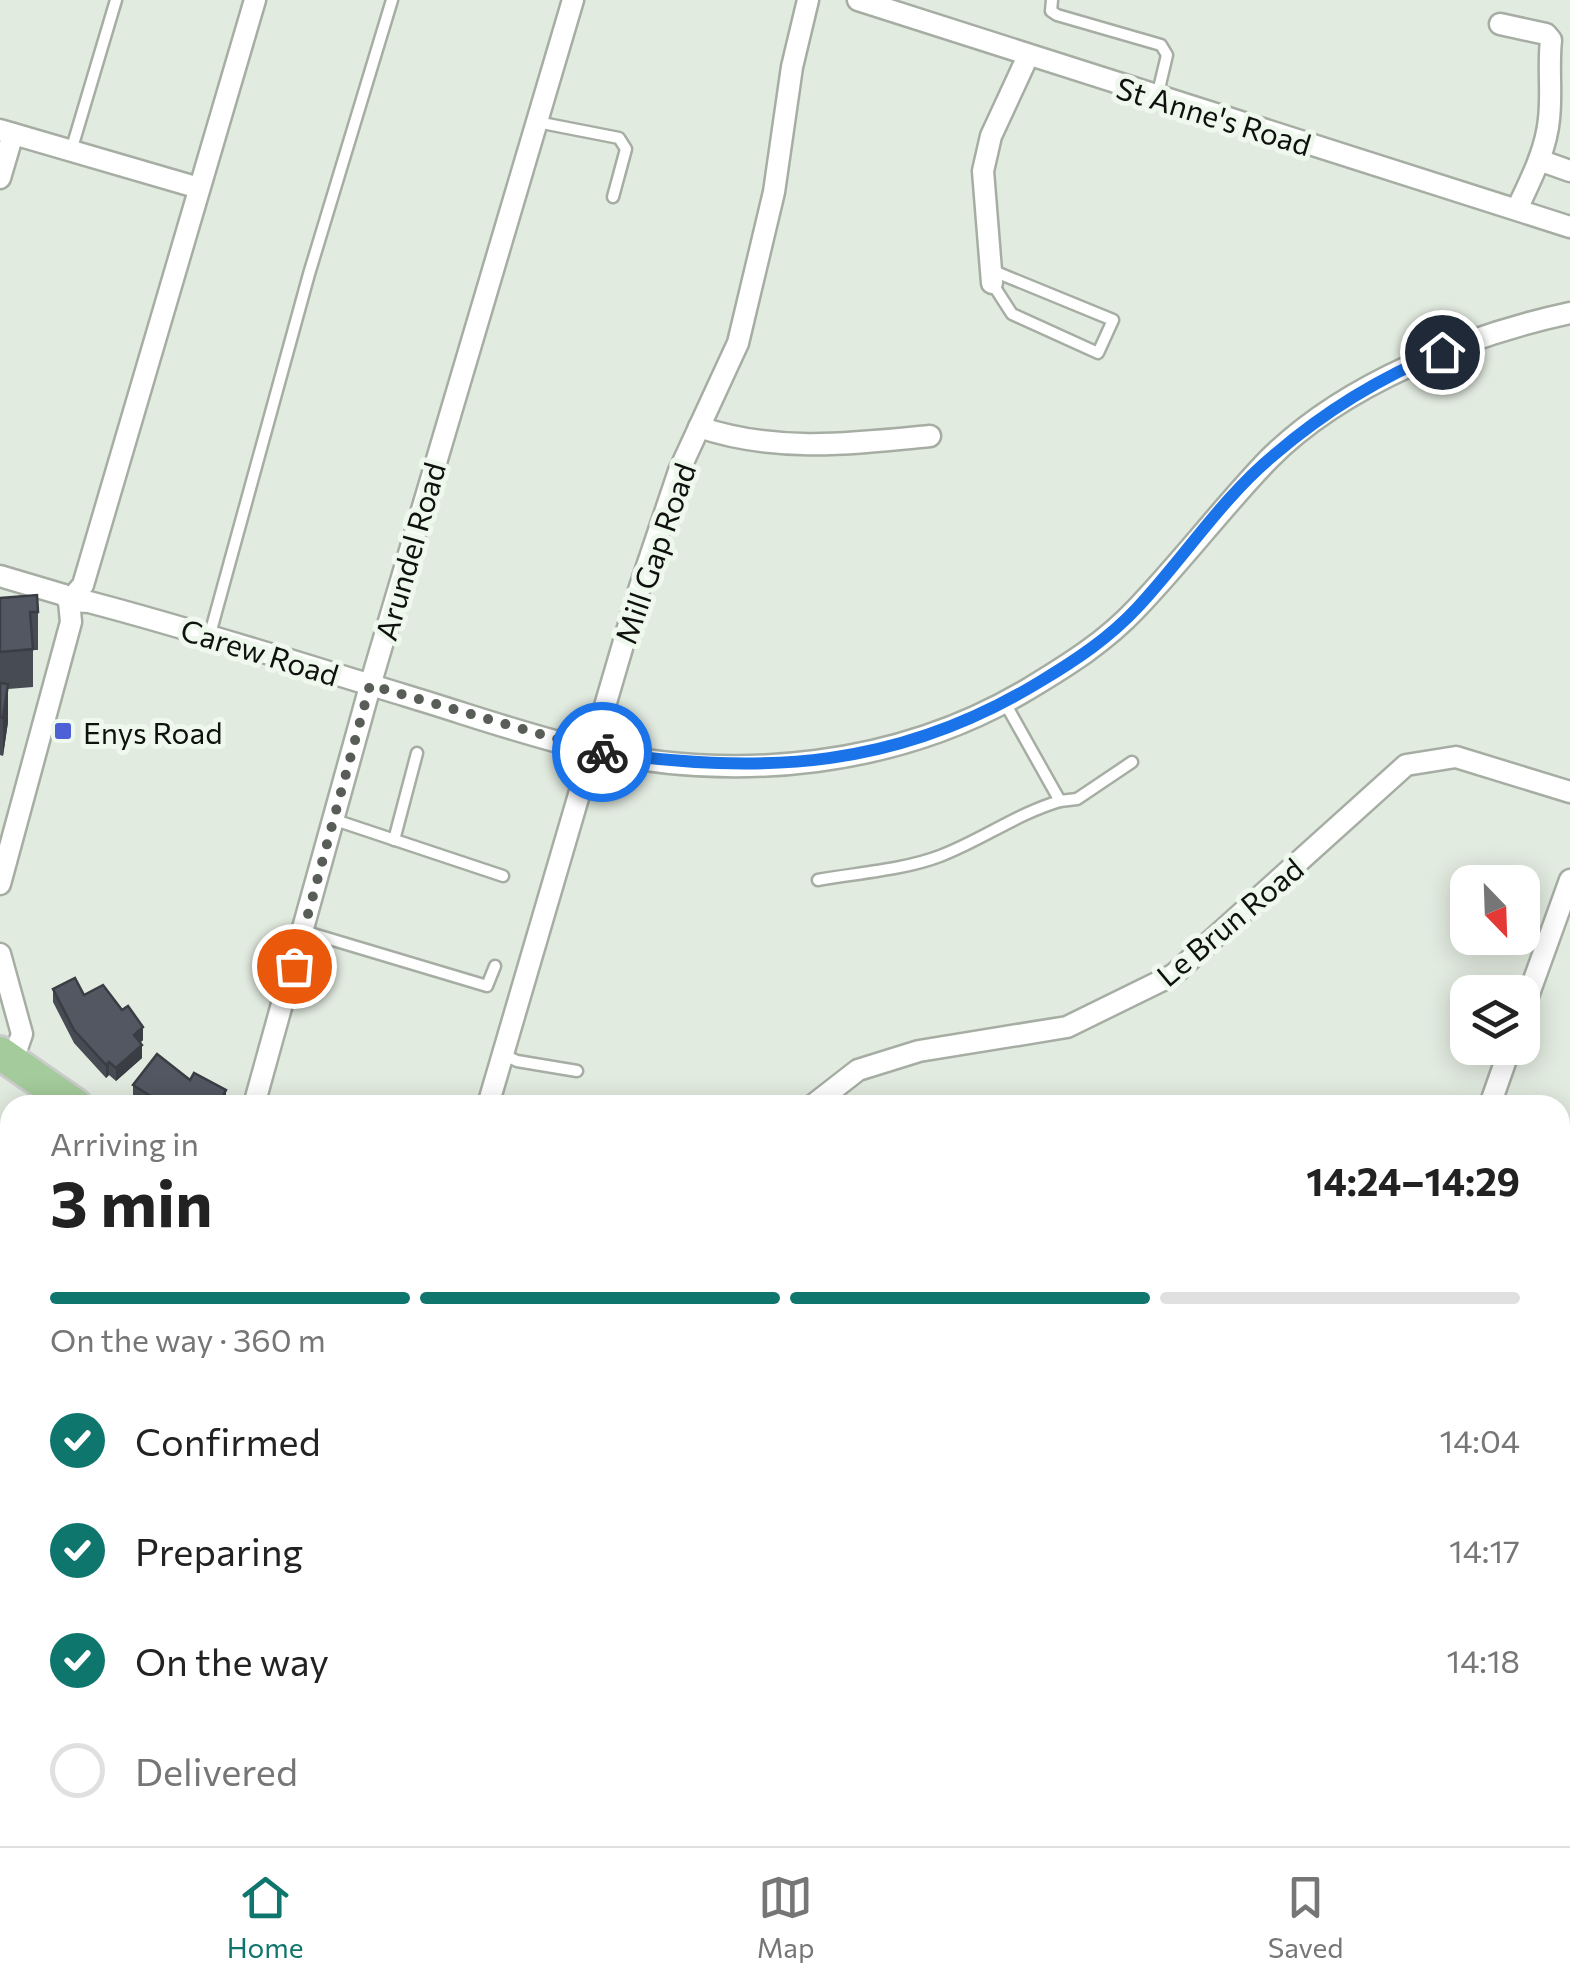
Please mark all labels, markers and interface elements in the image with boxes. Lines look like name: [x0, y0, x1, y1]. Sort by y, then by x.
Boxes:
street label: St Anne's Road: [1112, 68, 1316, 162]
pin: [1400, 310, 1485, 395]
icon: home: [1415, 325, 1470, 380]
street label: Arundel Road: [366, 458, 452, 644]
street label: Mill Gap Road: [606, 458, 702, 648]
street label: Carew Road: [177, 609, 343, 693]
courier: [552, 702, 652, 802]
place label: Enys Road: [83, 713, 222, 750]
marker: Enys Road: [52, 720, 74, 742]
icon: bike: [575, 725, 630, 780]
street label: Le Brun Road: [1148, 849, 1310, 993]
north arrow: [1450, 865, 1540, 955]
map controls: [1450, 865, 1540, 1065]
pin: [252, 924, 337, 1009]
icon: bag: [267, 939, 322, 994]
button: layers: [1450, 975, 1540, 1065]
text: Arriving in: [50, 1123, 199, 1163]
text: 14:24–14:29: [1306, 1157, 1520, 1204]
text: 3 min: [50, 1161, 213, 1240]
text: On the way · 360 m: [50, 1319, 326, 1359]
icon: check: [50, 1413, 105, 1468]
text: Confirmed: [135, 1417, 321, 1464]
text: 14:04: [1439, 1420, 1520, 1460]
icon: check: [50, 1523, 105, 1578]
text: Preparing: [135, 1527, 303, 1574]
text: 14:17: [1449, 1530, 1520, 1570]
icon: check: [50, 1633, 105, 1688]
text: On the way: [135, 1637, 329, 1684]
text: 14:18: [1446, 1640, 1520, 1680]
text: Delivered: [135, 1747, 298, 1794]
tab: Home: [227, 1870, 304, 1964]
tab: Map: [757, 1870, 815, 1964]
tab: Saved: [1268, 1870, 1343, 1964]

